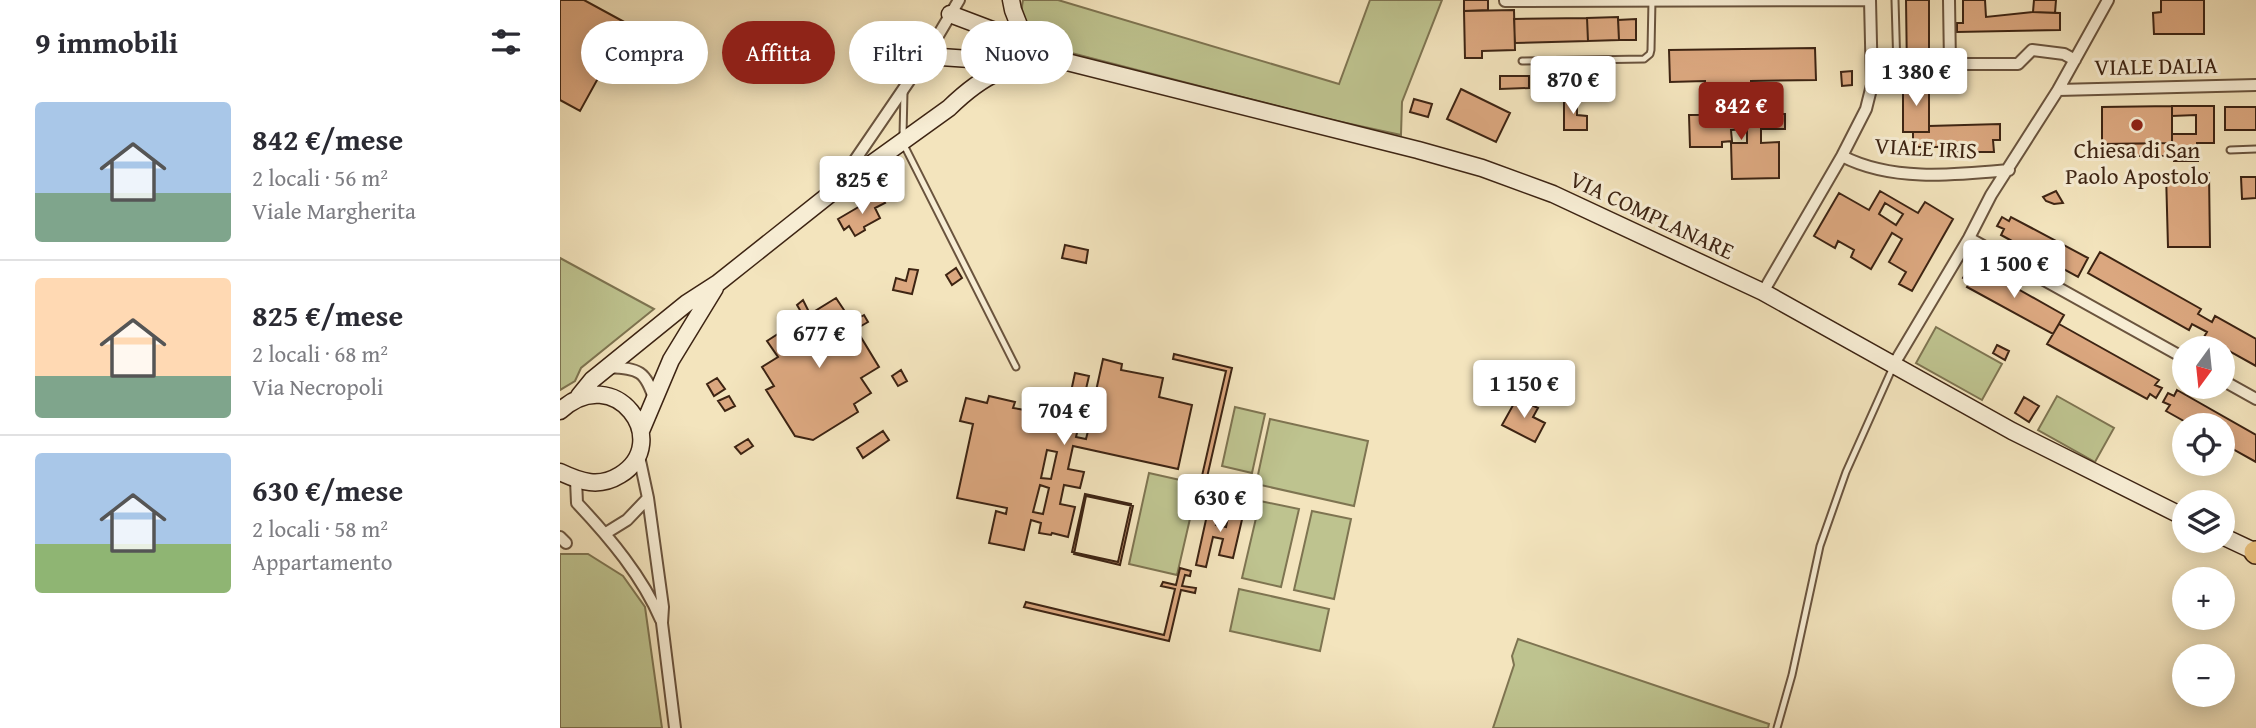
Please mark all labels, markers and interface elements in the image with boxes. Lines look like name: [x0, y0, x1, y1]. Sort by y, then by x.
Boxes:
text: 9 immobili: [35, 20, 178, 64]
chip: Compra: [581, 21, 708, 84]
chip: Affitta: [722, 21, 835, 84]
chip: Filtri: [849, 21, 947, 84]
chip: Nuovo: [961, 21, 1073, 84]
icon: filters: [487, 23, 525, 61]
pin: 1 380 €: [1851, 48, 1981, 108]
street label: VIALE DALIA: [2094, 48, 2218, 83]
text: 1 380 €: [1881, 54, 1951, 87]
pin: 870 €: [1524, 57, 1622, 116]
text: 870 €: [1547, 62, 1599, 95]
pin: 842 €: [1692, 82, 1790, 142]
text: 842 €: [1715, 88, 1767, 121]
text: 842 €/mese: [252, 117, 403, 161]
marker: Chiesa di San Paolo Apostolo: [2129, 117, 2145, 133]
street label: VIALE IRIS: [1874, 128, 1978, 167]
icon: home: [91, 130, 175, 214]
place label: Chiesa di San Paolo Apostolo: [2065, 133, 2209, 192]
pin: 825 €: [813, 156, 911, 216]
text: 2 locali · 56 m²: [252, 161, 388, 194]
text: 825 €: [836, 162, 888, 195]
street label: VIA COMPLANARE: [1565, 162, 1740, 267]
text: Viale Margherita: [252, 194, 416, 227]
pin: 1 500 €: [1949, 240, 2079, 300]
text: 1 500 €: [1979, 246, 2049, 279]
text: 825 €/mese: [252, 293, 403, 337]
icon: home: [91, 306, 175, 390]
pin: 677 €: [770, 310, 868, 370]
text: 677 €: [793, 316, 845, 349]
north arrow: [2172, 336, 2235, 399]
map controls: [2172, 336, 2235, 707]
text: 2 locali · 68 m²: [252, 337, 388, 370]
pin: 1 150 €: [1459, 360, 1589, 420]
text: 1 150 €: [1489, 366, 1559, 399]
text: Via Necropoli: [252, 370, 383, 403]
pin: 704 €: [1015, 388, 1113, 447]
text: 704 €: [1038, 393, 1090, 426]
button: locate: [2172, 413, 2235, 476]
text: 630 €/mese: [252, 468, 403, 512]
pin: 630 €: [1171, 475, 1269, 534]
text: 630 €: [1194, 480, 1246, 513]
icon: home: [91, 481, 175, 565]
button: layers: [2172, 490, 2235, 553]
text: 2 locali · 58 m²: [252, 512, 388, 545]
text: Appartamento: [252, 545, 392, 578]
button: +: [2172, 567, 2235, 630]
button: −: [2172, 644, 2235, 707]

